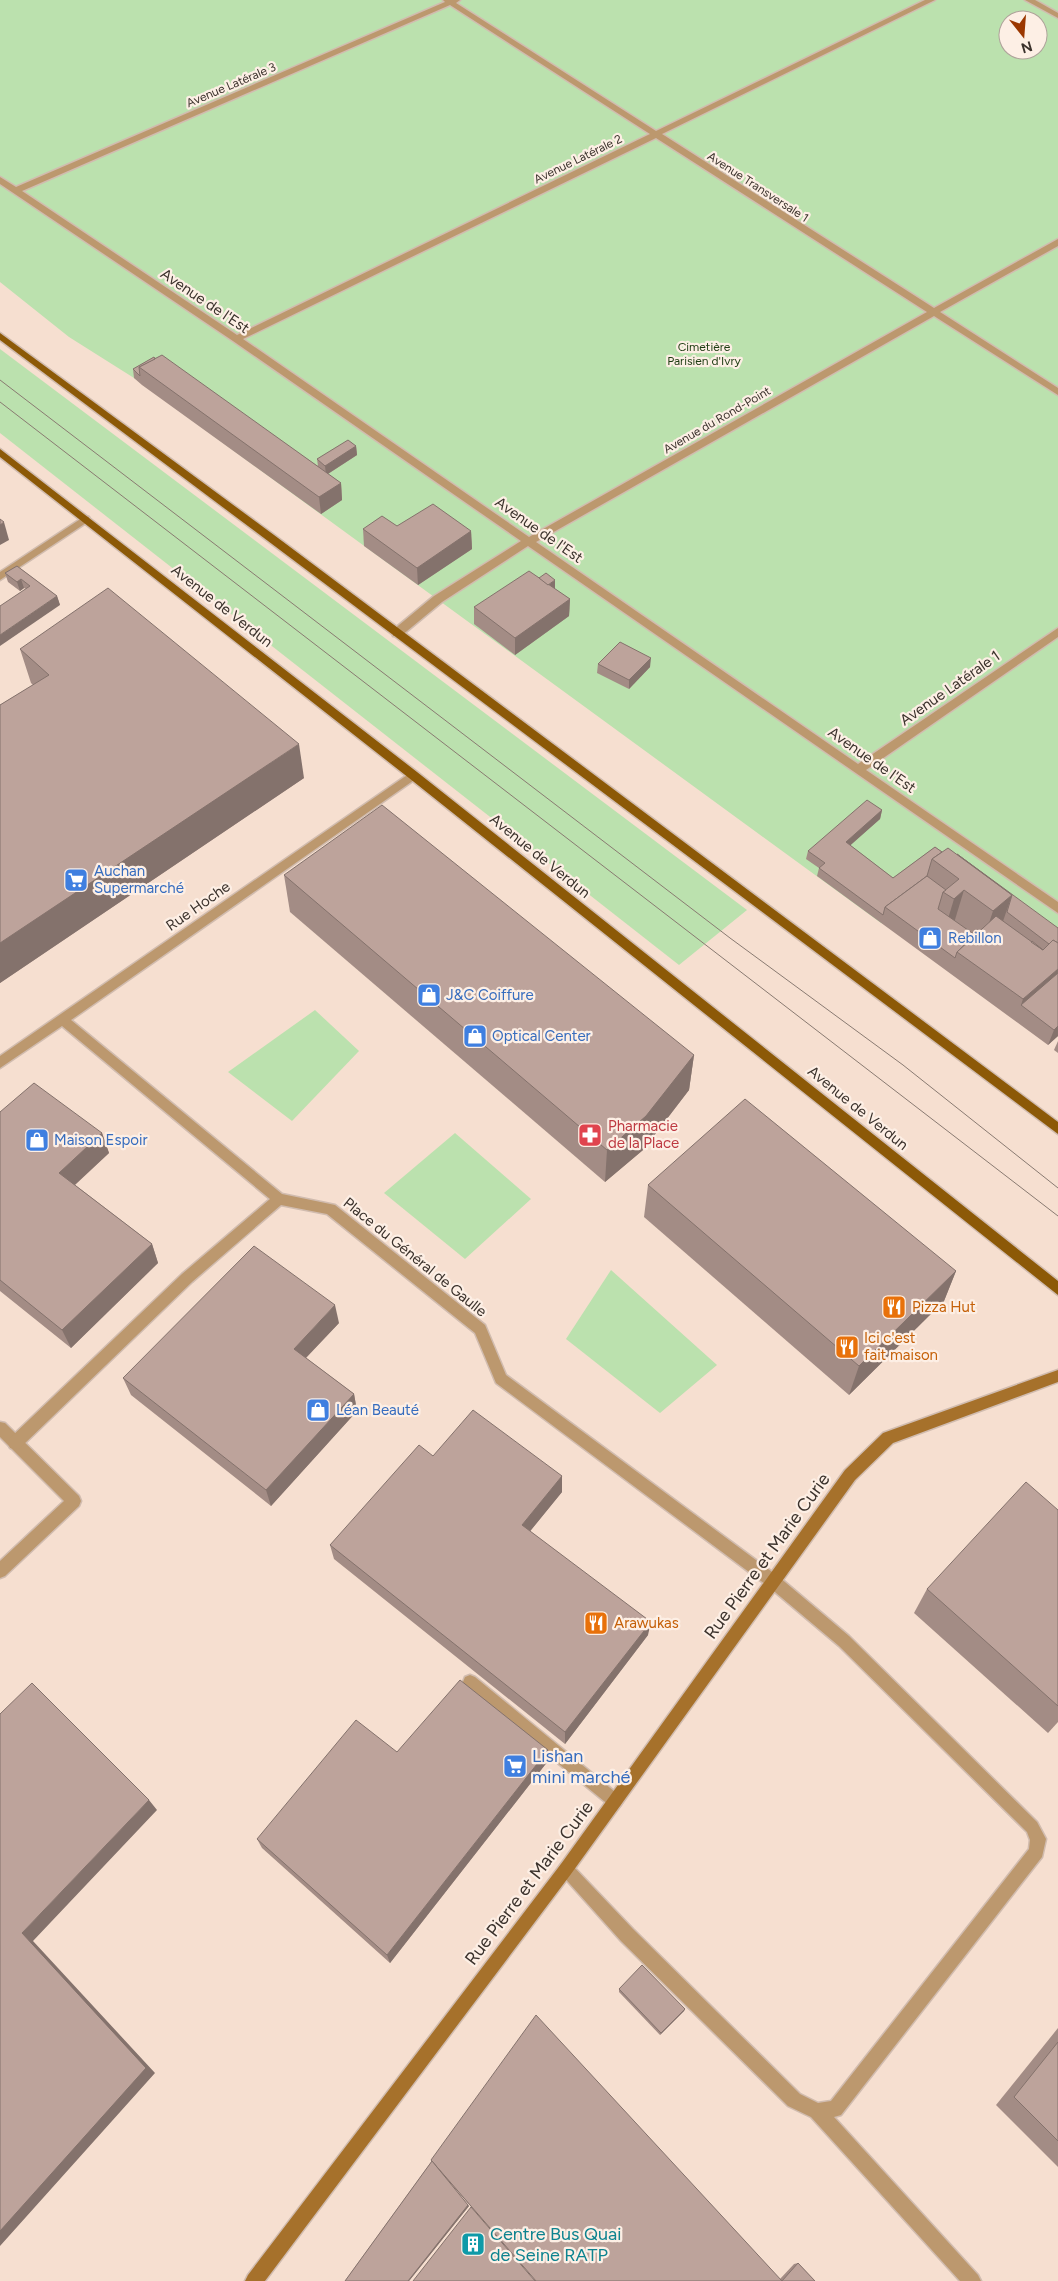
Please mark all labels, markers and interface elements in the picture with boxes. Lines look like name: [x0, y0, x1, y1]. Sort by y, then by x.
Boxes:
north arrow: [998, 10, 1048, 60]
text: N: [1019, 37, 1034, 57]
street label: Avenue Latérale 3: [184, 60, 278, 110]
street label: Avenue Latérale 2: [532, 132, 624, 186]
street label: Avenue Transversale 1: [705, 149, 811, 225]
street label: Avenue de l'Est: [157, 265, 253, 337]
park label: Cimetière Parisien d'Ivry: [667, 340, 742, 368]
street label: Avenue du Rond-Point: [661, 383, 773, 456]
street label: Avenue de l'Est: [492, 493, 587, 567]
street label: Avenue de Verdun: [168, 561, 276, 651]
street label: Avenue Latérale 1: [897, 647, 1003, 729]
street label: Avenue de l'Est: [825, 723, 920, 797]
street label: Avenue de Verdun: [486, 810, 594, 902]
place label: Auchan Supermarché: [94, 862, 184, 897]
supermarket icon: Auchan Supermarché: [63, 867, 89, 893]
street label: Rue Hoche: [162, 877, 234, 935]
shop icon: Rebillon: [917, 925, 943, 951]
place label: Rebillon: [948, 929, 1002, 947]
shop icon: J&C Coiffure: [416, 982, 442, 1008]
place label: J&C Coiffure: [446, 986, 534, 1004]
shop icon: Optical Center: [462, 1023, 488, 1049]
place label: Optical Center: [492, 1027, 591, 1045]
street label: Avenue de Verdun: [804, 1062, 912, 1154]
place label: Pharmacie de la Place: [608, 1117, 679, 1152]
pharmacy icon: Pharmacie de la Place: [577, 1122, 603, 1148]
shop icon: Maison Espoir: [24, 1127, 50, 1153]
place label: Maison Espoir: [54, 1131, 148, 1149]
street label: Place du Général de Gaulle: [340, 1194, 490, 1320]
restaurant icon: Pizza Hut: [881, 1294, 907, 1320]
place label: Pizza Hut: [912, 1298, 976, 1316]
place label: Ici c'est fait maison: [864, 1329, 938, 1364]
restaurant icon: Ici c'est fait maison: [834, 1334, 860, 1360]
shop icon: Léan Beauté: [305, 1397, 331, 1423]
place label: Léan Beauté: [336, 1401, 419, 1419]
street label: Rue Pierre et Marie Curie: [699, 1469, 835, 1643]
restaurant icon: Arawukas: [583, 1610, 609, 1636]
place label: Arawukas: [614, 1614, 679, 1632]
place label: Lishan mini marché: [532, 1745, 631, 1788]
supermarket icon: Lishan mini marché: [502, 1753, 528, 1779]
street label: Rue Pierre et Marie Curie: [460, 1797, 598, 1969]
place label: Centre Bus Quai de Seine RATP: [490, 2223, 621, 2266]
building icon: Centre Bus Quai de Seine RATP: [460, 2231, 486, 2257]

